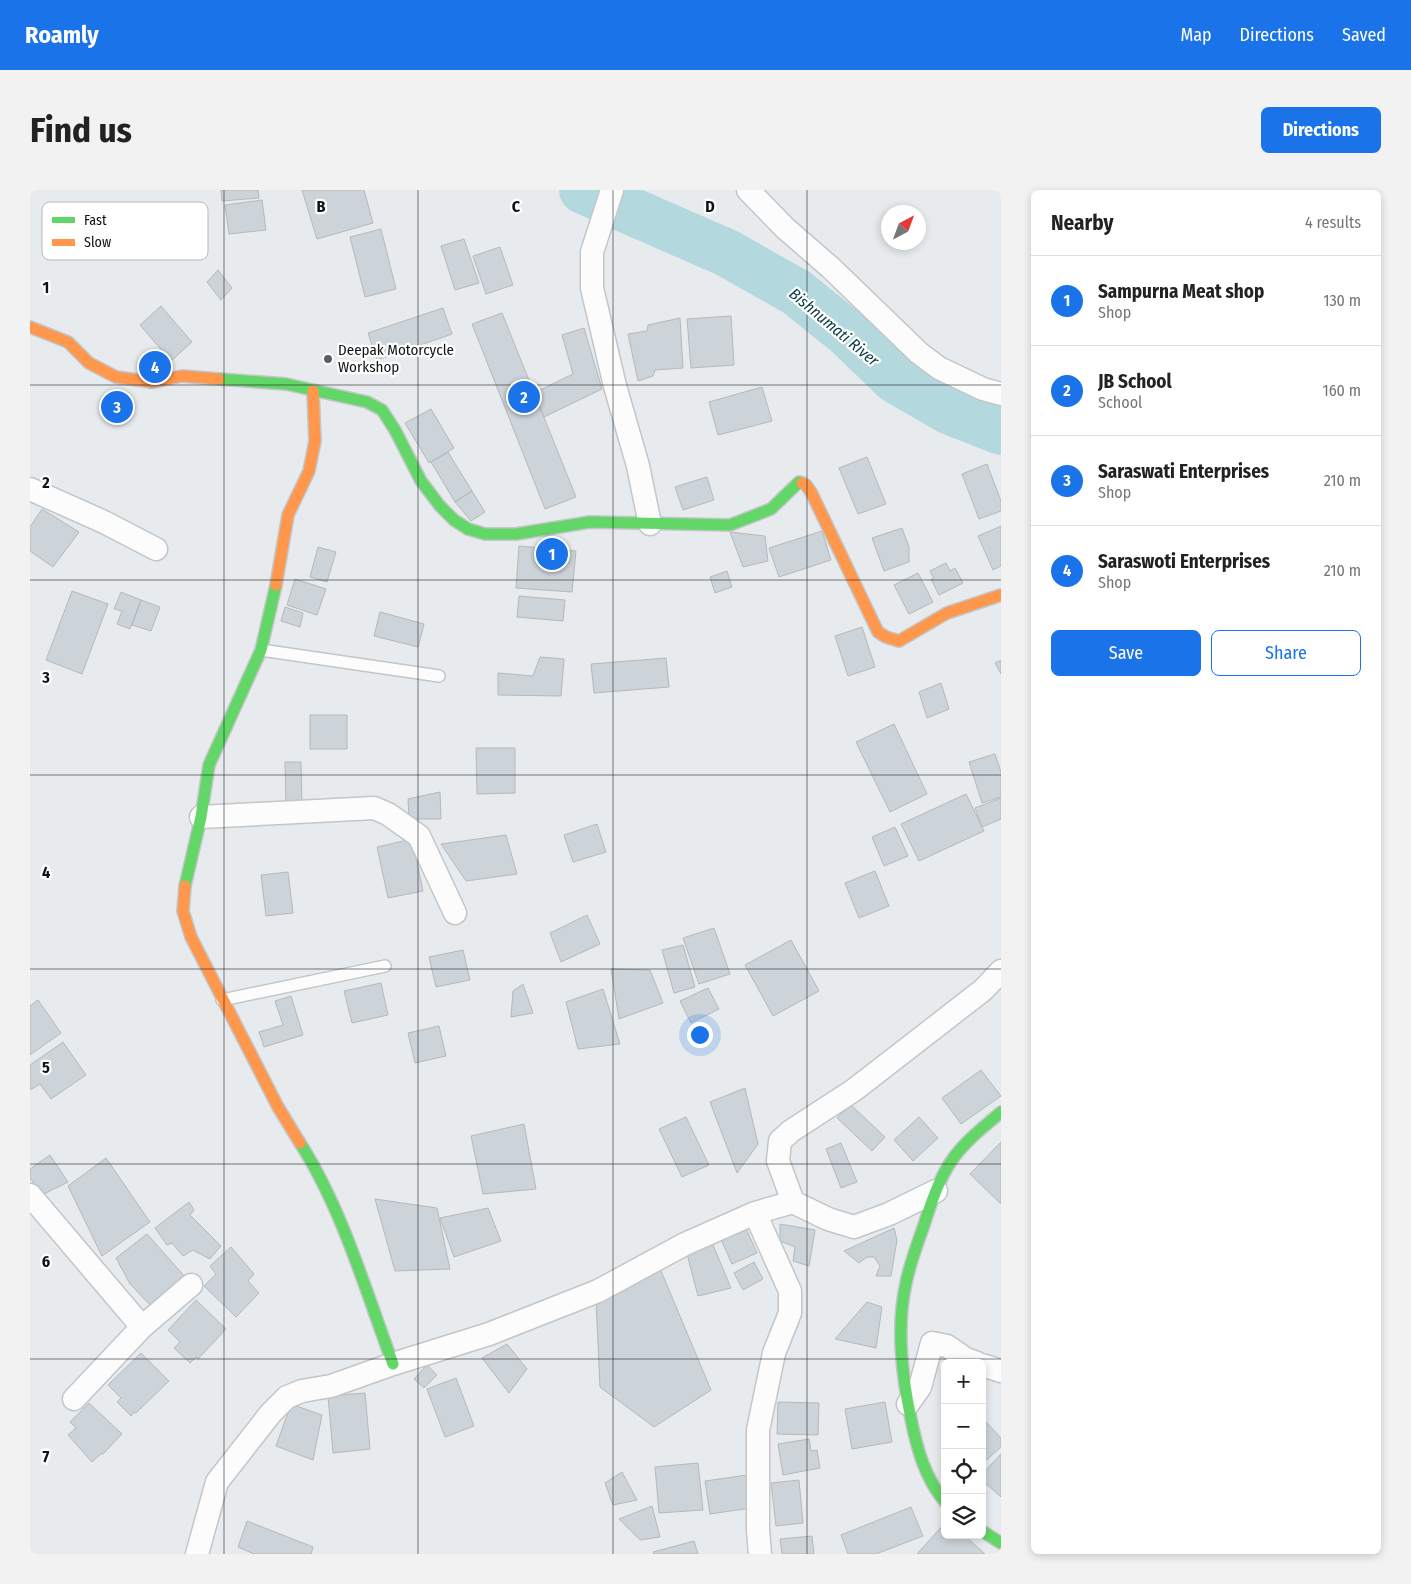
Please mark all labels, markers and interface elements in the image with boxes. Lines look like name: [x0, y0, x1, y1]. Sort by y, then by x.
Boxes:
text: Roamly: [25, 21, 99, 49]
text: Map: [1180, 24, 1212, 46]
text: Directions: [1240, 24, 1314, 46]
text: Saved: [1342, 24, 1386, 46]
button: Directions: [1261, 107, 1381, 153]
text: Find us: [30, 109, 132, 151]
text: B: [317, 197, 326, 216]
text: C: [512, 197, 521, 216]
text: D: [705, 197, 715, 216]
legend: [42, 202, 208, 260]
north arrow: [881, 205, 926, 250]
text: Nearby: [1051, 210, 1113, 236]
text: Fast: [84, 212, 107, 229]
text: 4 results: [1305, 213, 1361, 232]
text: Slow: [84, 234, 111, 251]
text: 1: [43, 278, 49, 297]
text: Sampurna Meat shop: [1098, 280, 1264, 303]
water label: Bishnumati River: [785, 284, 883, 370]
text: 1: [1064, 291, 1070, 310]
text: 130 m: [1323, 291, 1361, 310]
text: Shop: [1098, 303, 1131, 322]
place label: Deepak Motorcycle Workshop: [338, 341, 454, 376]
pin: 4: [139, 348, 171, 386]
marker: Deepak Motorcycle Workshop: [322, 353, 334, 365]
text: JB School: [1098, 370, 1172, 393]
pin: 2: [508, 378, 540, 416]
text: 2: [1063, 381, 1071, 400]
text: 160 m: [1322, 381, 1361, 400]
pin: 3: [101, 388, 133, 426]
text: School: [1098, 393, 1142, 412]
text: Saraswati Enterprises: [1098, 460, 1269, 483]
text: 3: [1063, 471, 1071, 490]
text: 210 m: [1324, 471, 1361, 490]
text: 2: [41, 473, 50, 492]
text: Shop: [1098, 483, 1131, 502]
pin: 1: [536, 535, 568, 573]
text: Saraswoti Enterprises: [1098, 550, 1270, 573]
text: 4: [1063, 561, 1071, 580]
text: 210 m: [1324, 561, 1361, 580]
text: Shop: [1098, 573, 1131, 592]
button: Save: [1051, 630, 1201, 676]
button: Share: [1211, 630, 1361, 676]
text: 3: [41, 668, 50, 687]
text: 4: [42, 863, 50, 882]
your location: [687, 1022, 713, 1048]
text: 5: [42, 1058, 50, 1077]
text: 6: [42, 1252, 50, 1271]
map controls: [941, 1359, 986, 1539]
button: +: [941, 1359, 986, 1404]
button: −: [941, 1404, 986, 1449]
text: 7: [43, 1447, 50, 1466]
button: locate: [941, 1449, 986, 1494]
button: layers: [941, 1494, 986, 1539]

